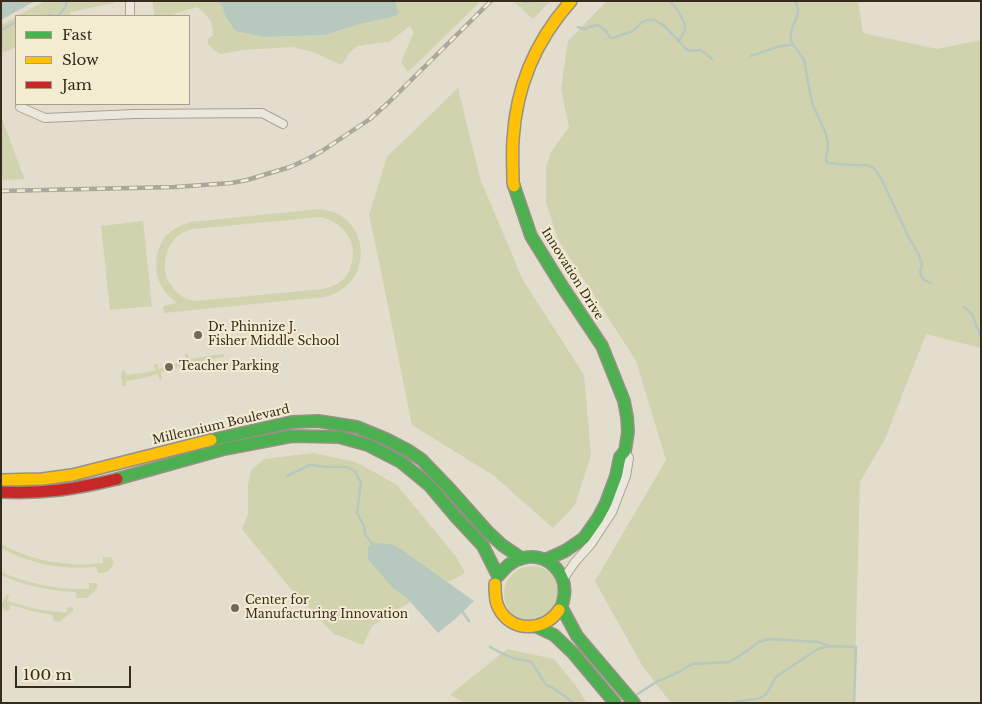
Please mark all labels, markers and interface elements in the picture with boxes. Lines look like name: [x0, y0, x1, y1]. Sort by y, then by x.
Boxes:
legend: [15, 15, 190, 105]
text: Fast: [62, 25, 92, 44]
text: Slow: [62, 50, 99, 69]
text: Jam: [62, 75, 92, 94]
street label: Innovation Drive: [538, 225, 606, 323]
place label: Dr. Phinnize J. Fisher Middle School: [208, 321, 339, 349]
marker: Dr. Phinnize J. Fisher Middle School: [192, 329, 204, 341]
place label: Teacher Parking: [179, 360, 279, 374]
marker: Teacher Parking: [163, 361, 175, 373]
street label: Millennium Boulevard: [151, 402, 291, 448]
place label: Center for Manufacturing Innovation: [245, 594, 408, 622]
marker: Center for Manufacturing Innovation: [229, 602, 241, 614]
scale bar: [18, 656, 134, 688]
text: 100 m: [23, 665, 72, 684]

